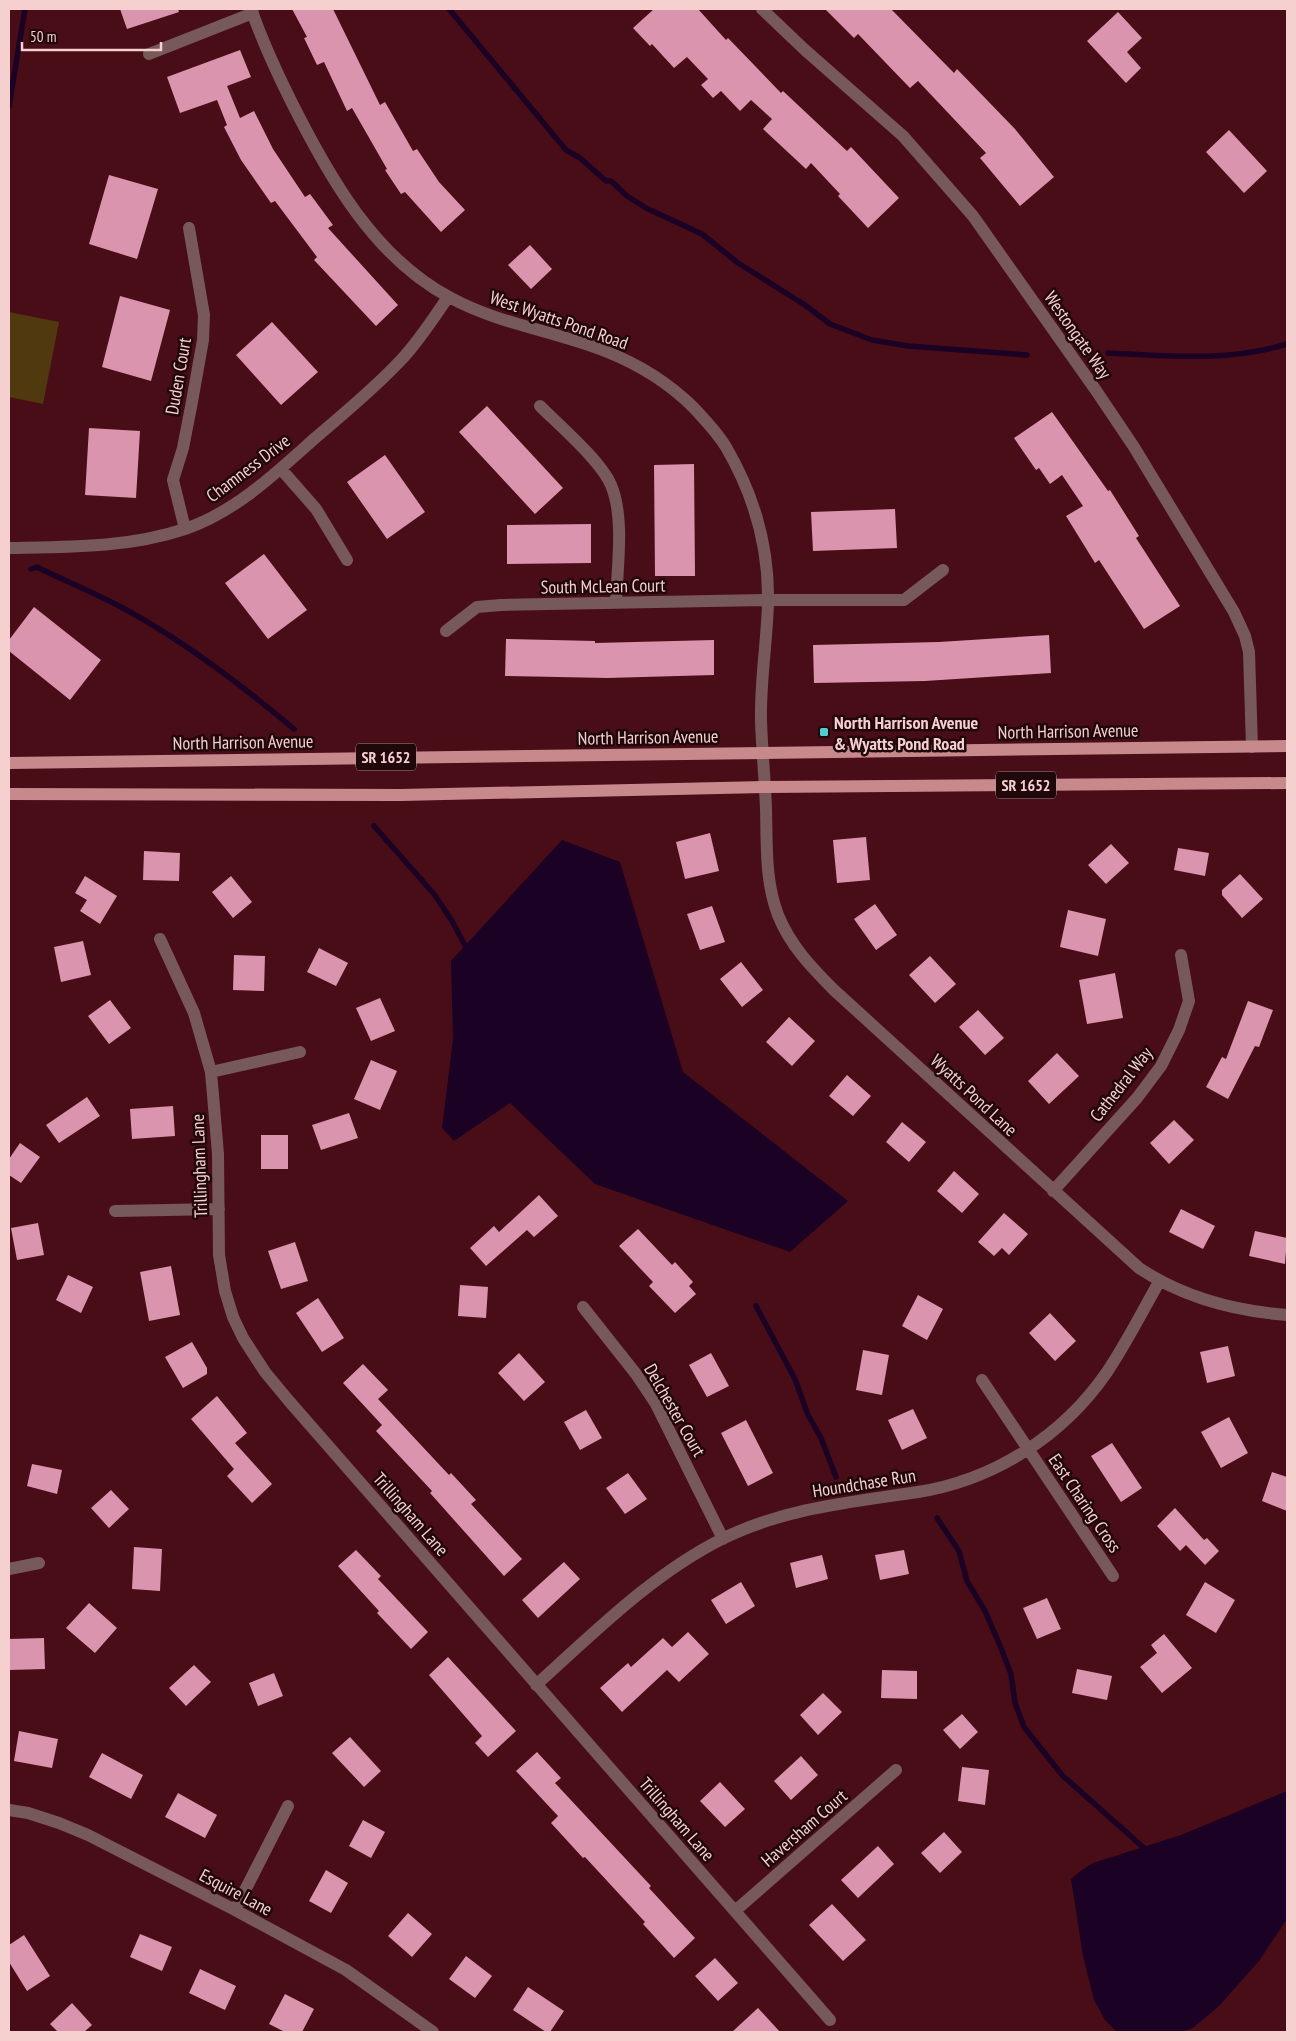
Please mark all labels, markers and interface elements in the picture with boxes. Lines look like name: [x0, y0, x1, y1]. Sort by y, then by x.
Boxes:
scale bar: [22, 20, 161, 52]
text: 50 m: [30, 27, 56, 46]
street label: West Wyatts Pond Road: [487, 286, 631, 354]
street label: Westongate Way: [1039, 287, 1117, 383]
street label: Duden Court: [160, 336, 196, 416]
street label: Chamness Drive: [202, 429, 294, 507]
street label: South McLean Court: [541, 573, 665, 599]
place label: North Harrison Avenue & Wyatts Pond Road: [834, 711, 979, 755]
street label: North Harrison Avenue: [997, 718, 1139, 744]
street label: North Harrison Avenue: [577, 724, 719, 750]
marker: North Harrison Avenue & Wyatts Pond Road: [818, 726, 830, 738]
street label: North Harrison Avenue: [172, 729, 314, 755]
road number: SR 1652: [356, 744, 416, 770]
road number: SR 1652: [996, 772, 1056, 798]
street label: Cathedral Way: [1085, 1042, 1157, 1126]
street label: Wyatts Pond Lane: [926, 1049, 1022, 1141]
street label: Trillingham Lane: [186, 1114, 212, 1218]
street label: Delchester Court: [639, 1359, 711, 1461]
street label: East Charing Cross: [1043, 1449, 1127, 1557]
street label: Houndchase Run: [811, 1463, 917, 1503]
street label: Trillingham Lane: [368, 1467, 454, 1561]
street label: Trillingham Lane: [634, 1772, 720, 1866]
street label: Haversham Court: [756, 1784, 852, 1872]
street label: Esquire Lane: [196, 1863, 276, 1921]

